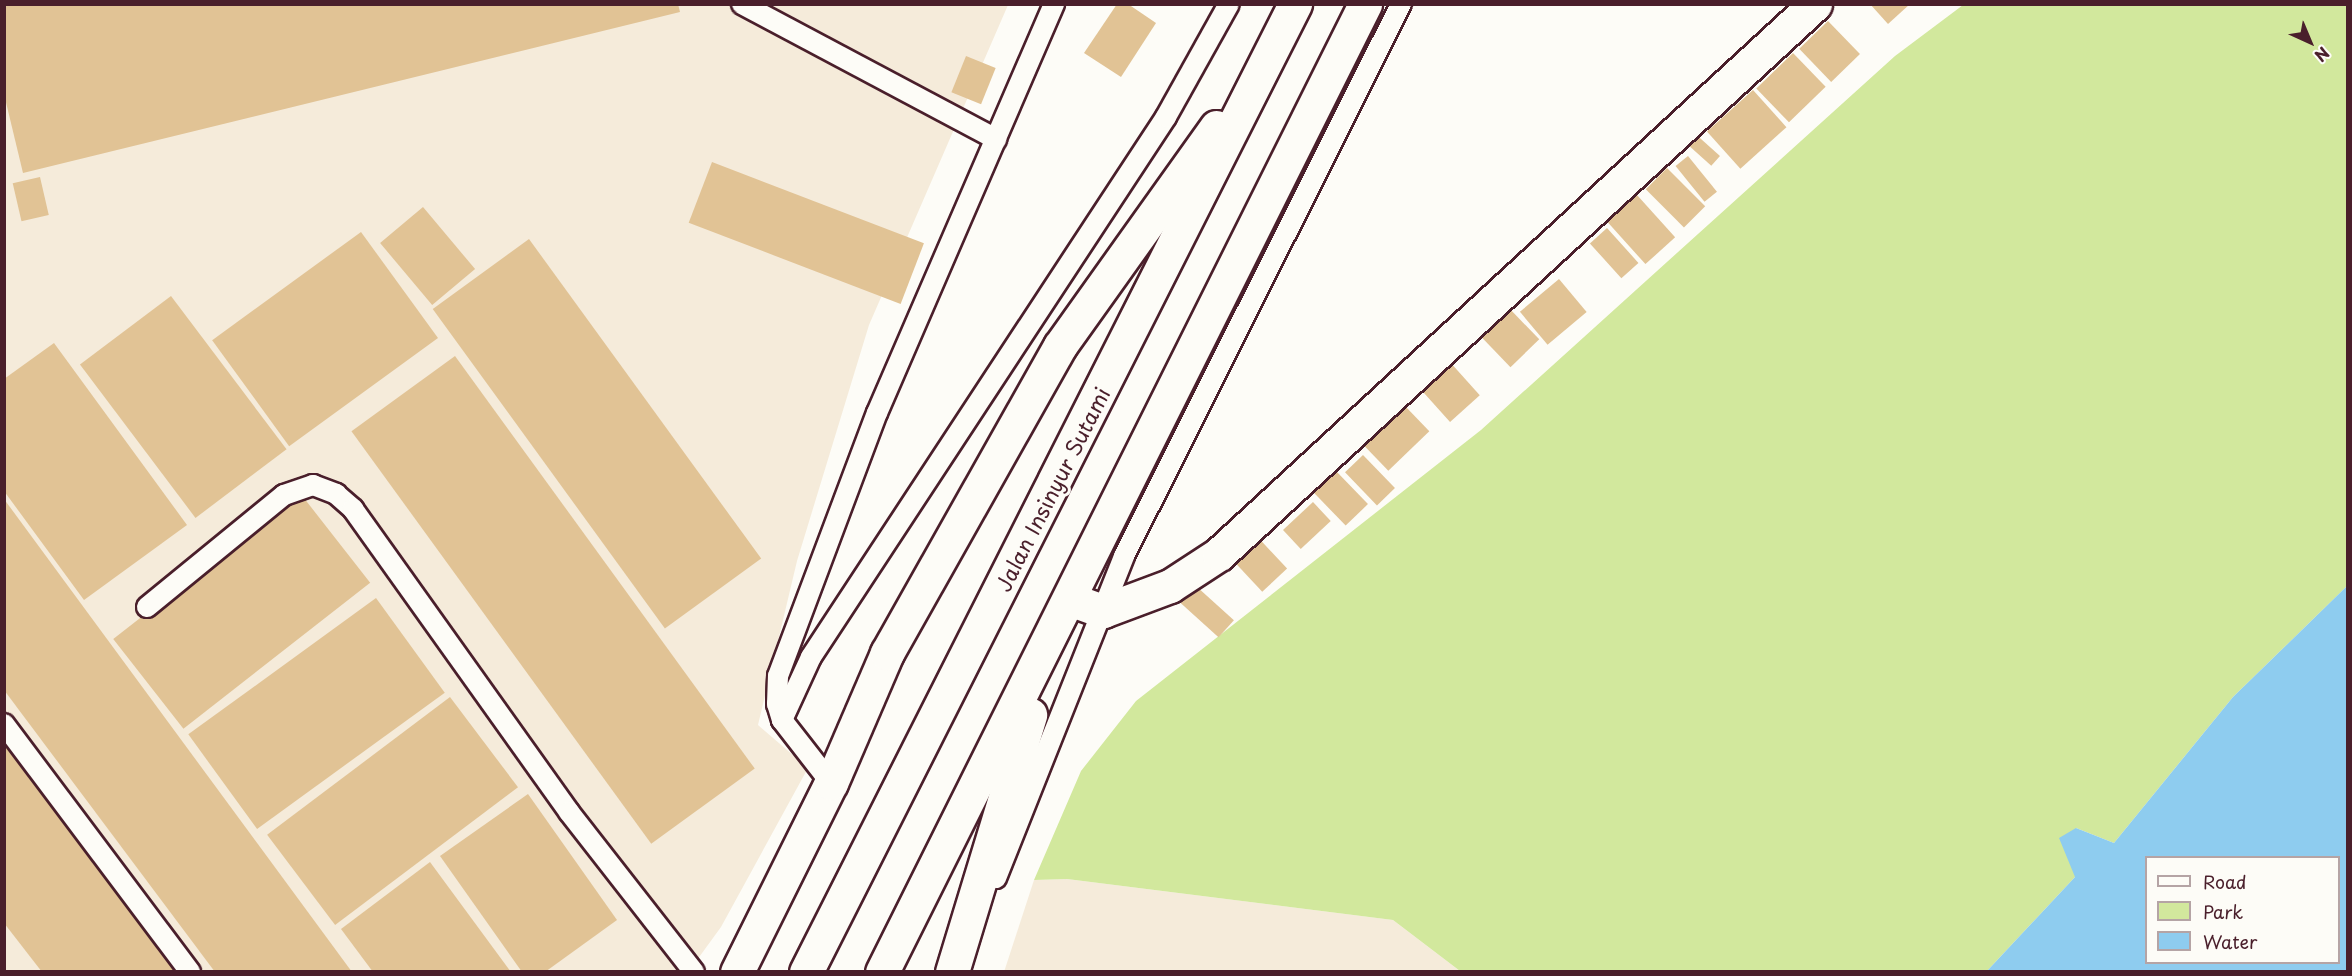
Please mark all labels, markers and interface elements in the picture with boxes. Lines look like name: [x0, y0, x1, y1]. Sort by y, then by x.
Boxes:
north arrow: [2280, 12, 2340, 72]
text: N: [2310, 42, 2335, 68]
street label: Jalan Insinyur Sutami: [990, 383, 1114, 595]
legend: [2145, 856, 2340, 964]
text: Road: [2203, 868, 2247, 895]
text: Park: [2203, 898, 2243, 925]
text: Water: [2203, 928, 2257, 955]

